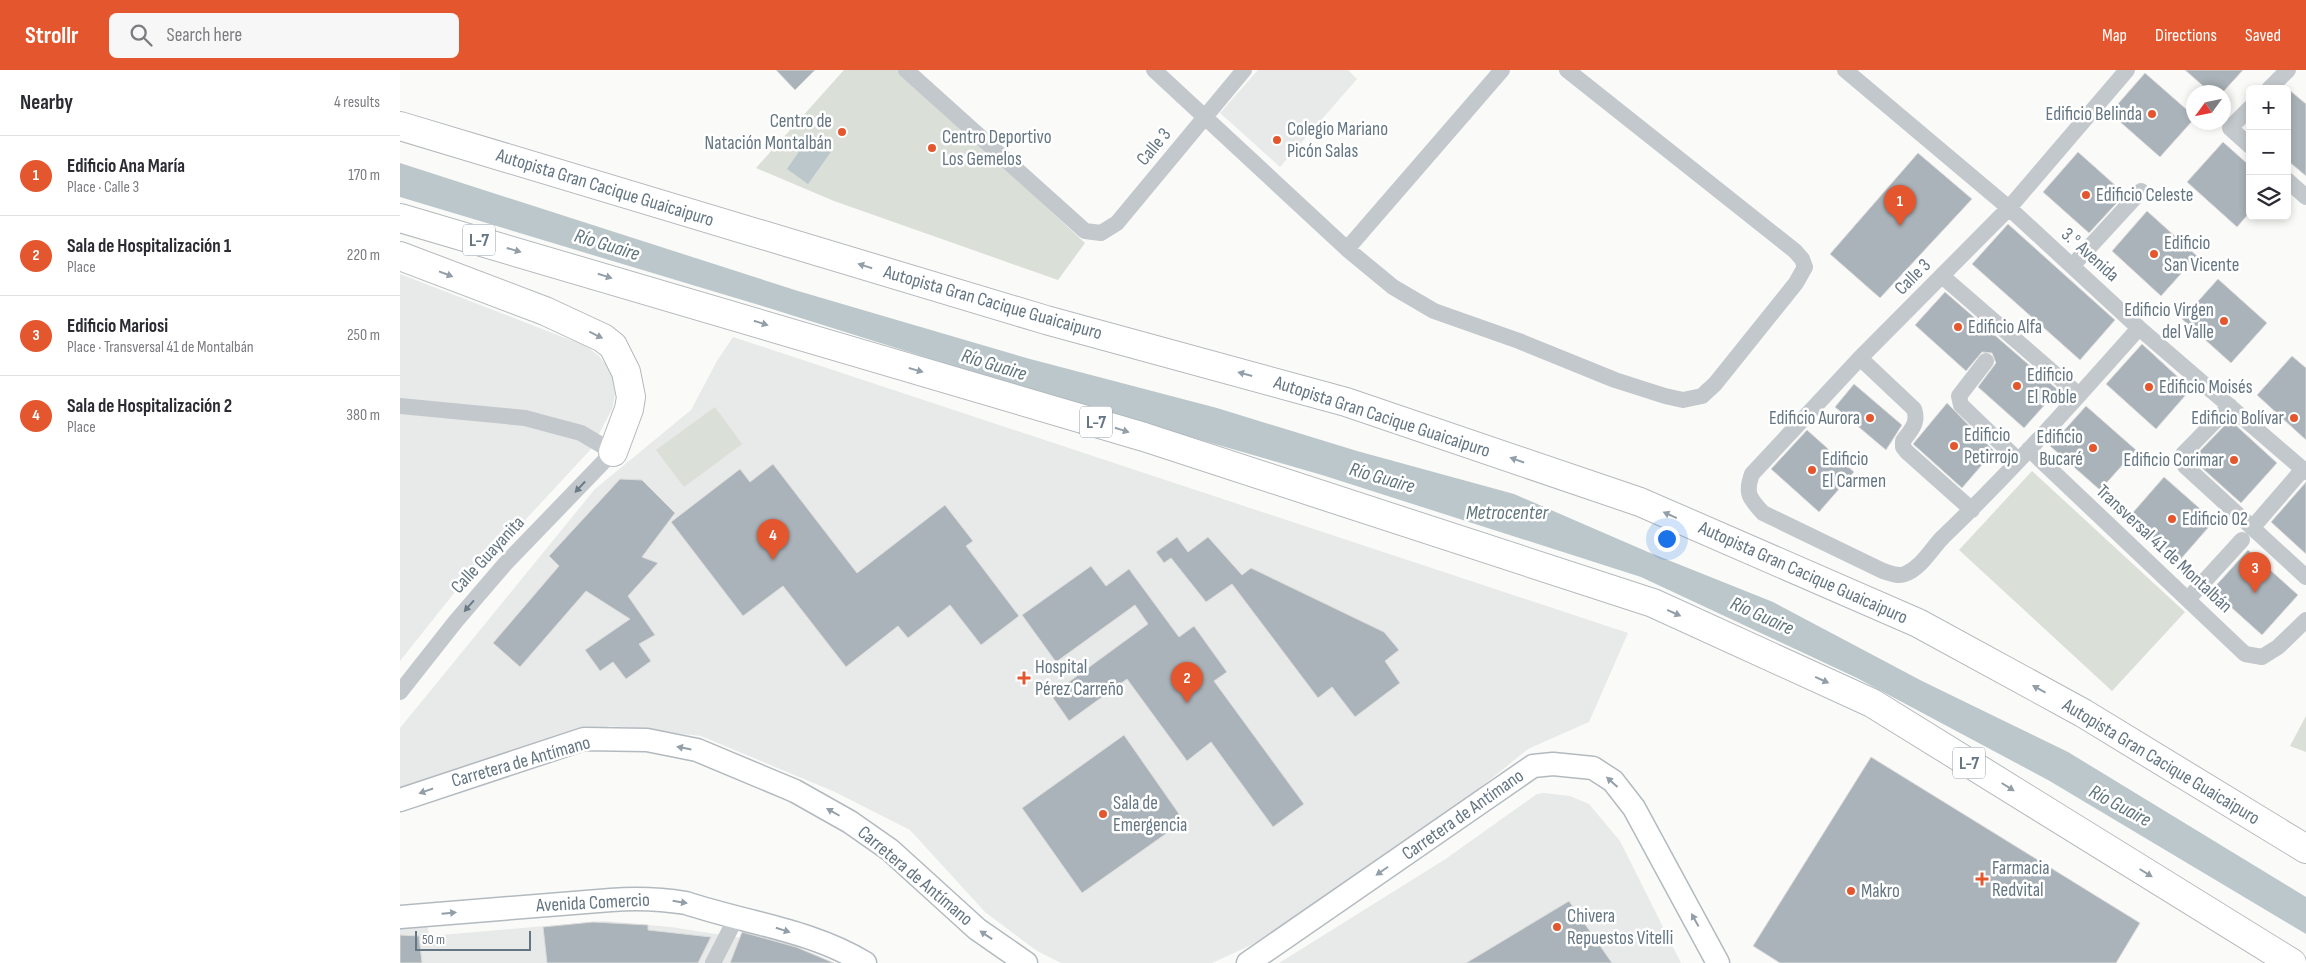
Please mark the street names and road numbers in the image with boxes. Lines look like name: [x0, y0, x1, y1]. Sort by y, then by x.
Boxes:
street label: Calle 3: [1132, 124, 1176, 170]
street label: Autopista Gran Cacique Guaicaipuro: [493, 144, 717, 232]
street label: 3.° Avenida: [2056, 223, 2124, 287]
road number: L-7: [463, 224, 495, 256]
street label: Calle 3: [1890, 254, 1936, 300]
street label: Autopista Gran Cacique Guaicaipuro: [880, 260, 1105, 345]
street label: Autopista Gran Cacique Guaicaipuro: [1270, 371, 1493, 463]
road number: L-7: [1080, 407, 1112, 438]
street label: Transversal 41 de Montalbán: [2091, 480, 2237, 618]
street label: Calle Guayanita: [446, 511, 530, 599]
street label: Autopista Gran Cacique Guaicaipuro: [1694, 516, 1911, 630]
street label: Autopista Gran Cacique Guaicaipuro: [2057, 693, 2264, 830]
street label: Carretera de Antímano: [449, 731, 593, 793]
road number: L-7: [1953, 748, 1985, 778]
street label: Carretera de Antímano: [1398, 764, 1528, 866]
street label: Carretera de Antímano: [853, 821, 977, 931]
street label: Avenida Comercio: [535, 889, 650, 918]

